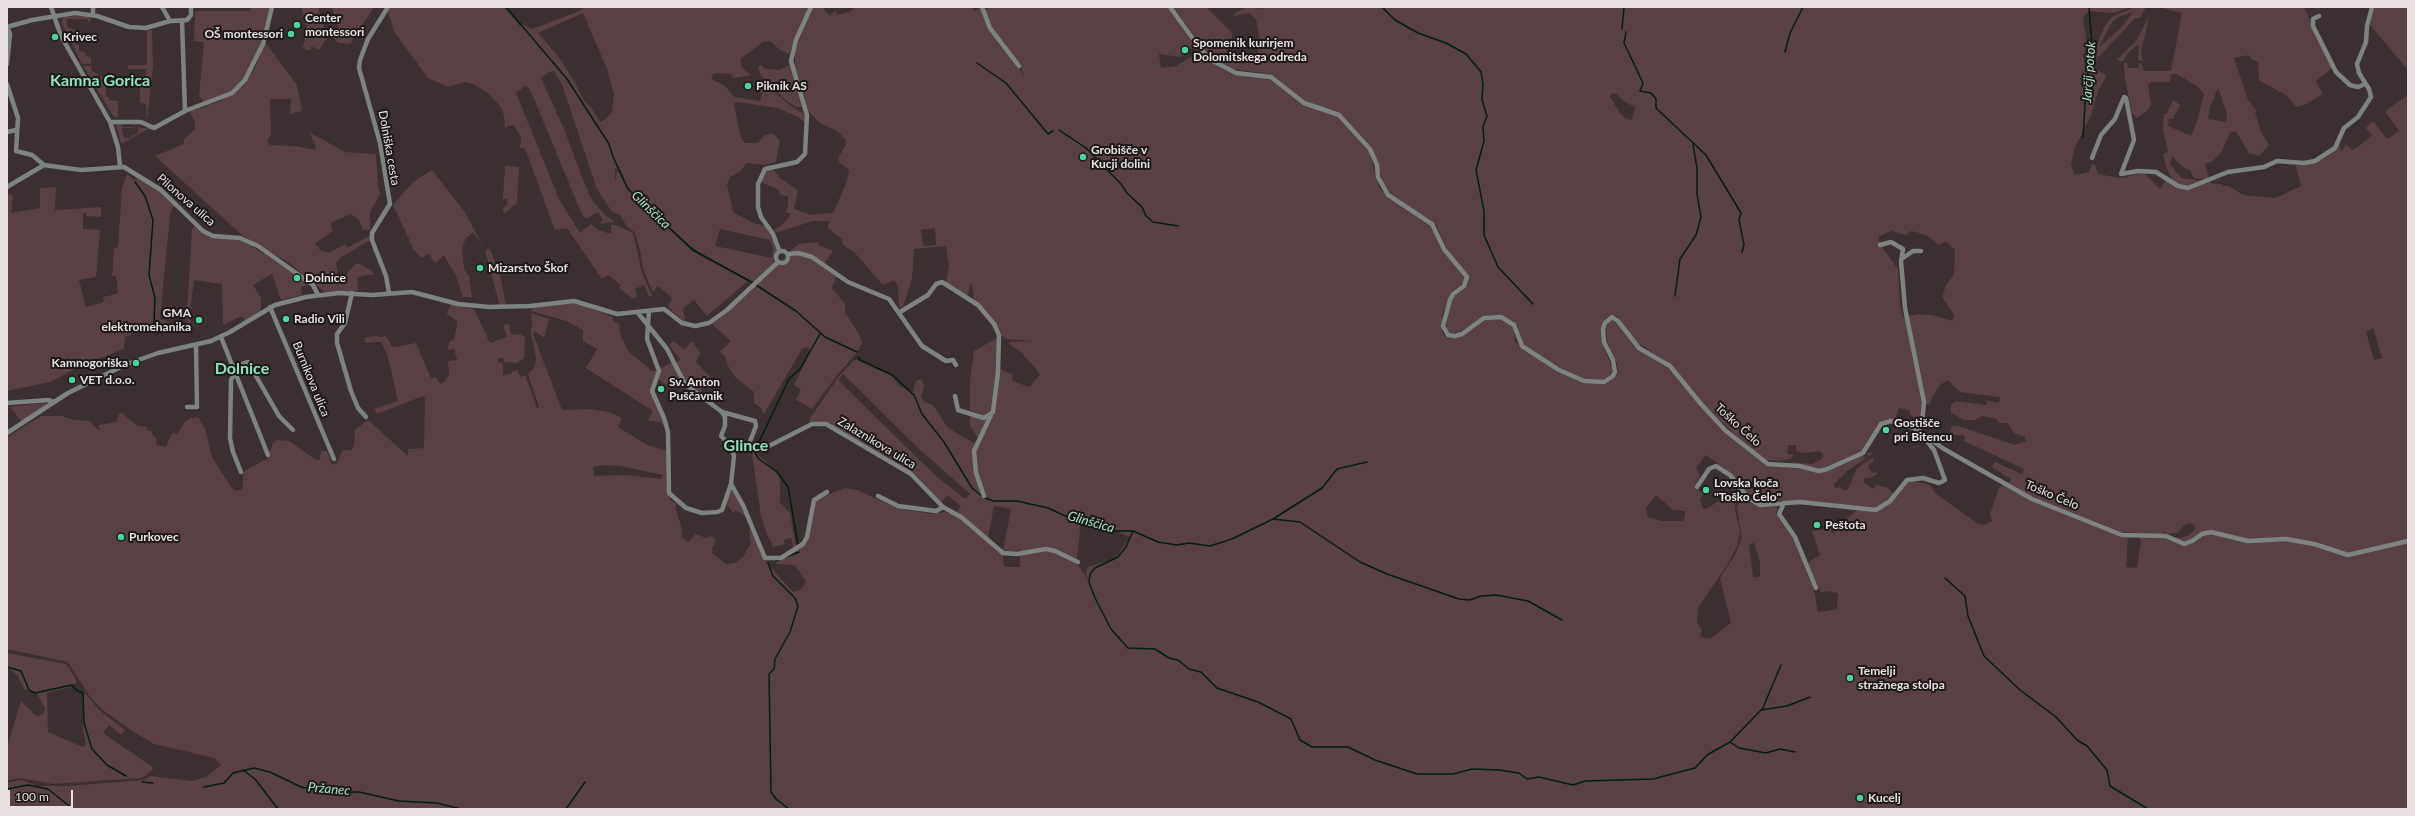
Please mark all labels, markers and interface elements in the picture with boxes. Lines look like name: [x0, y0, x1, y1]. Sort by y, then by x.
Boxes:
place label: Center montessori: [305, 11, 364, 39]
marker: Center montessori: [292, 20, 302, 30]
place label: OŠ montessori: [204, 27, 283, 41]
marker: OŠ montessori: [286, 29, 296, 39]
place label: Krivec: [63, 30, 97, 44]
marker: Krivec: [50, 32, 60, 42]
place label: Spomenik kurirjem Dolomitskega odreda: [1193, 36, 1307, 64]
water label: Jarčji potok: [2079, 41, 2099, 103]
marker: Spomenik kurirjem Dolomitskega odreda: [1180, 45, 1190, 55]
district label: Kamna Gorica: [50, 71, 150, 91]
place label: Piknik AS: [756, 79, 807, 93]
marker: Piknik AS: [743, 81, 753, 91]
street label: Dolniška cesta: [375, 109, 403, 187]
place label: Grobišče v Kucji dolini: [1091, 143, 1150, 171]
marker: Grobišče v Kucji dolini: [1078, 152, 1088, 162]
street label: Pilonova ulica: [154, 171, 218, 229]
water label: Glinščica: [628, 188, 674, 232]
place label: Mizarstvo Škof: [488, 261, 568, 275]
marker: Mizarstvo Škof: [475, 263, 485, 273]
place label: Dolnice: [305, 271, 346, 285]
marker: Dolnice: [292, 273, 302, 283]
place label: GMA elektromehanika: [101, 306, 191, 334]
place label: Radio Vili: [294, 312, 345, 326]
marker: Radio Vili: [281, 314, 291, 324]
marker: GMA elektromehanika: [194, 315, 204, 325]
street label: Burnikova ulica: [289, 339, 333, 419]
place label: Kamnogoriška: [52, 356, 128, 370]
marker: Kamnogoriška: [131, 358, 141, 368]
district label: Dolnice: [215, 359, 269, 379]
place label: VET d.o.o.: [80, 373, 134, 387]
marker: VET d.o.o.: [67, 375, 77, 385]
place label: Sv. Anton Puščavnik: [669, 375, 723, 403]
marker: Sv. Anton Puščavnik: [656, 384, 666, 394]
street label: Toško Čelo: [1712, 401, 1764, 449]
street label: Zalaznikova ulica: [835, 414, 919, 472]
place label: Gostišče pri Bitencu: [1894, 416, 1952, 444]
marker: Gostišče pri Bitencu: [1881, 425, 1891, 435]
district label: Glince: [724, 436, 768, 456]
place label: Lovska koča "Toško Čelo": [1714, 476, 1781, 504]
street label: Toško Čelo: [2023, 477, 2081, 513]
marker: Lovska koča "Toško Čelo": [1701, 485, 1711, 495]
water label: Glinščica: [1066, 508, 1116, 536]
place label: Peštota: [1825, 518, 1866, 532]
marker: Peštota: [1812, 520, 1822, 530]
place label: Purkovec: [129, 530, 179, 544]
marker: Purkovec: [116, 532, 126, 542]
place label: Temelji stražnega stolpa: [1858, 664, 1945, 692]
marker: Temelji stražnega stolpa: [1845, 673, 1855, 683]
water label: Pržanec: [307, 779, 351, 799]
scale bar: [10, 782, 75, 808]
text: 100 m: [15, 789, 49, 804]
place label: Kucelj: [1868, 791, 1901, 805]
marker: Kucelj: [1855, 793, 1865, 803]

